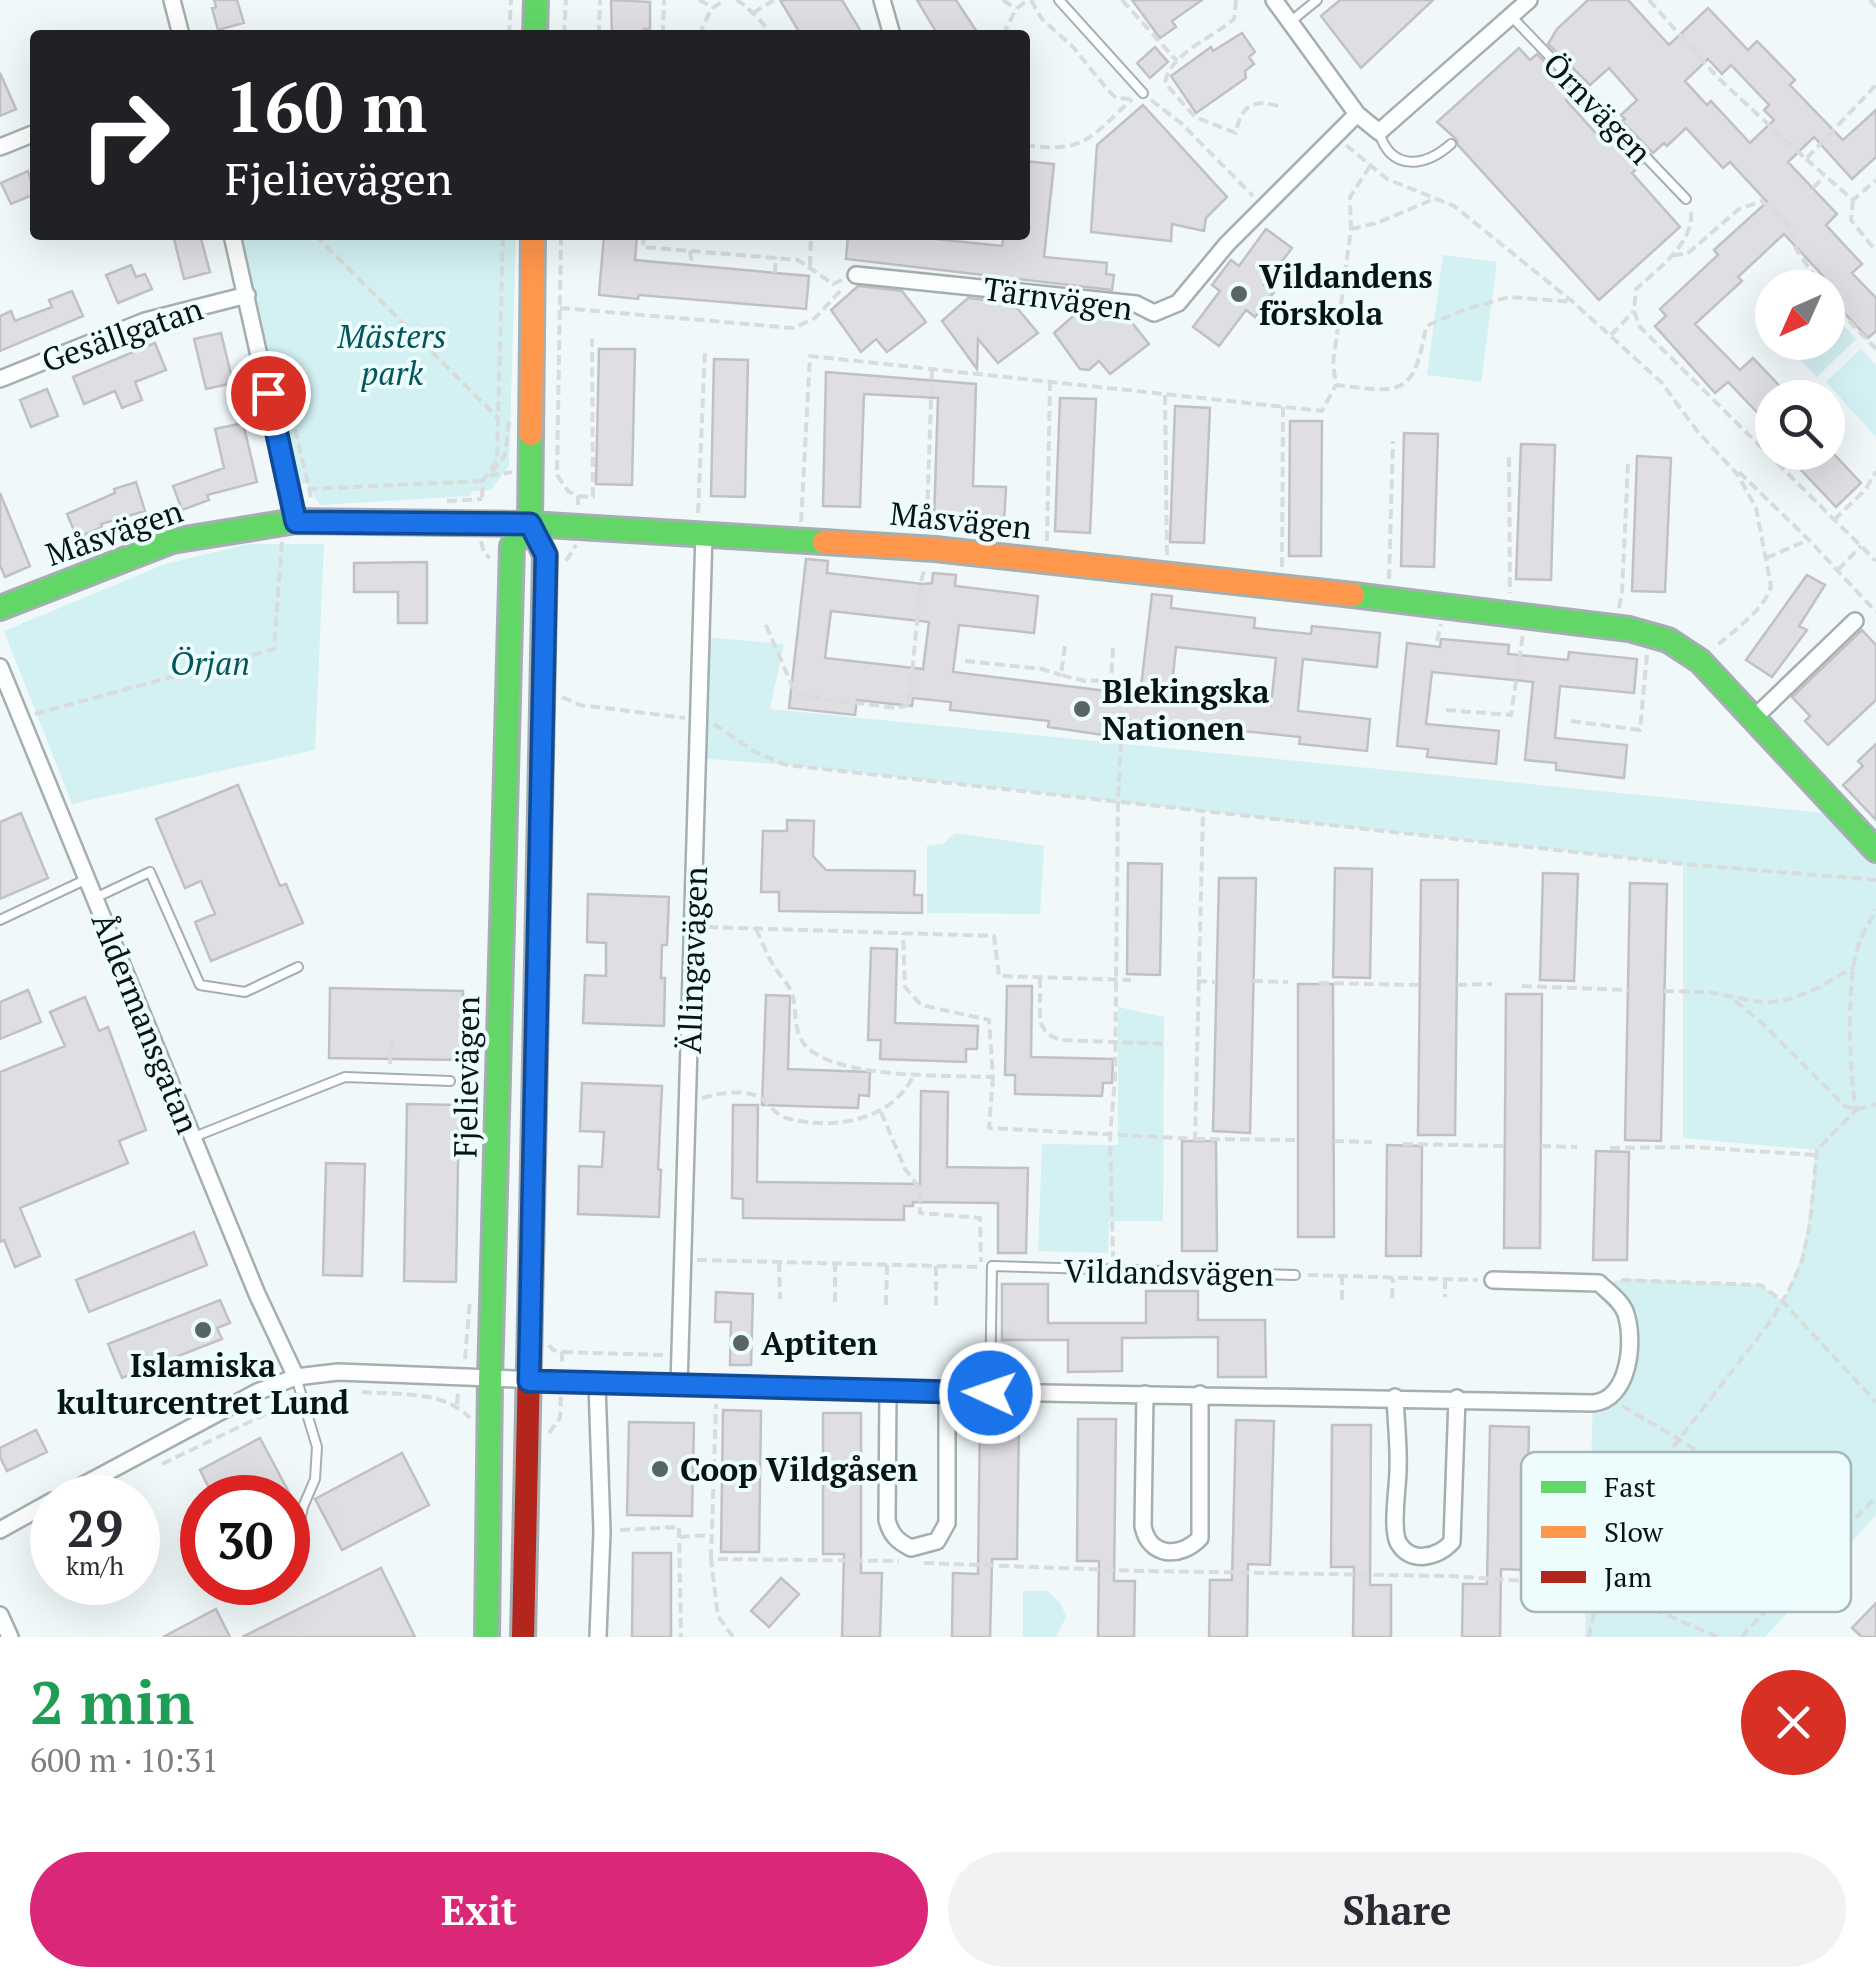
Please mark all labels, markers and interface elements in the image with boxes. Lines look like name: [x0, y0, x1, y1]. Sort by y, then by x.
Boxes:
street label: Örnvägen: [1535, 43, 1661, 173]
text: 160 m: [225, 59, 427, 152]
icon: right: [60, 70, 190, 200]
text: Fjelievägen: [225, 148, 453, 208]
place label: Vildandens förskola: [1259, 255, 1433, 334]
street label: Tärnvägen: [981, 267, 1135, 329]
north arrow: [1755, 270, 1845, 360]
map controls: [1755, 270, 1845, 470]
marker: Vildandens förskola: [1228, 283, 1250, 305]
street label: Gesällgatan: [36, 287, 208, 381]
park label: Mästers park: [337, 315, 446, 394]
pin: [226, 351, 311, 436]
icon: arrive: [241, 366, 296, 421]
button: search: [1755, 380, 1845, 470]
street label: Måsvägen: [40, 489, 188, 575]
street label: Måsvägen: [888, 492, 1034, 548]
park label: Örjan: [170, 642, 250, 684]
place label: Blekingska Nationen: [1102, 670, 1270, 749]
marker: Blekingska Nationen: [1071, 698, 1093, 720]
street label: Ällingavägen: [668, 866, 716, 1054]
street label: Åldermansgatan: [83, 907, 209, 1139]
street label: Fjelievägen: [444, 996, 488, 1158]
street label: Vildandsvägen: [1064, 1249, 1274, 1295]
marker: Islamiska kulturcentret Lund: [192, 1319, 214, 1341]
place label: Aptiten: [761, 1322, 878, 1364]
marker: Aptiten: [730, 1332, 752, 1354]
position arrow: [938, 1341, 1042, 1445]
place label: Islamiska kulturcentret Lund: [57, 1344, 349, 1423]
place label: Coop Vildgåsen: [680, 1448, 918, 1490]
legend: [1521, 1452, 1851, 1612]
marker: Coop Vildgåsen: [649, 1458, 671, 1480]
text: Fast: [1604, 1468, 1656, 1505]
speed limit sign: 30: [180, 1475, 310, 1605]
text: 29: [67, 1495, 123, 1561]
text: Slow: [1604, 1513, 1664, 1550]
text: km/h: [66, 1549, 124, 1582]
text: Jam: [1604, 1558, 1652, 1595]
text: 2 min: [30, 1662, 194, 1741]
button: close: [1741, 1670, 1846, 1775]
text: 600 m · 10:31: [30, 1739, 218, 1781]
button: Exit: [30, 1852, 928, 1967]
button: Share: [948, 1852, 1846, 1967]

